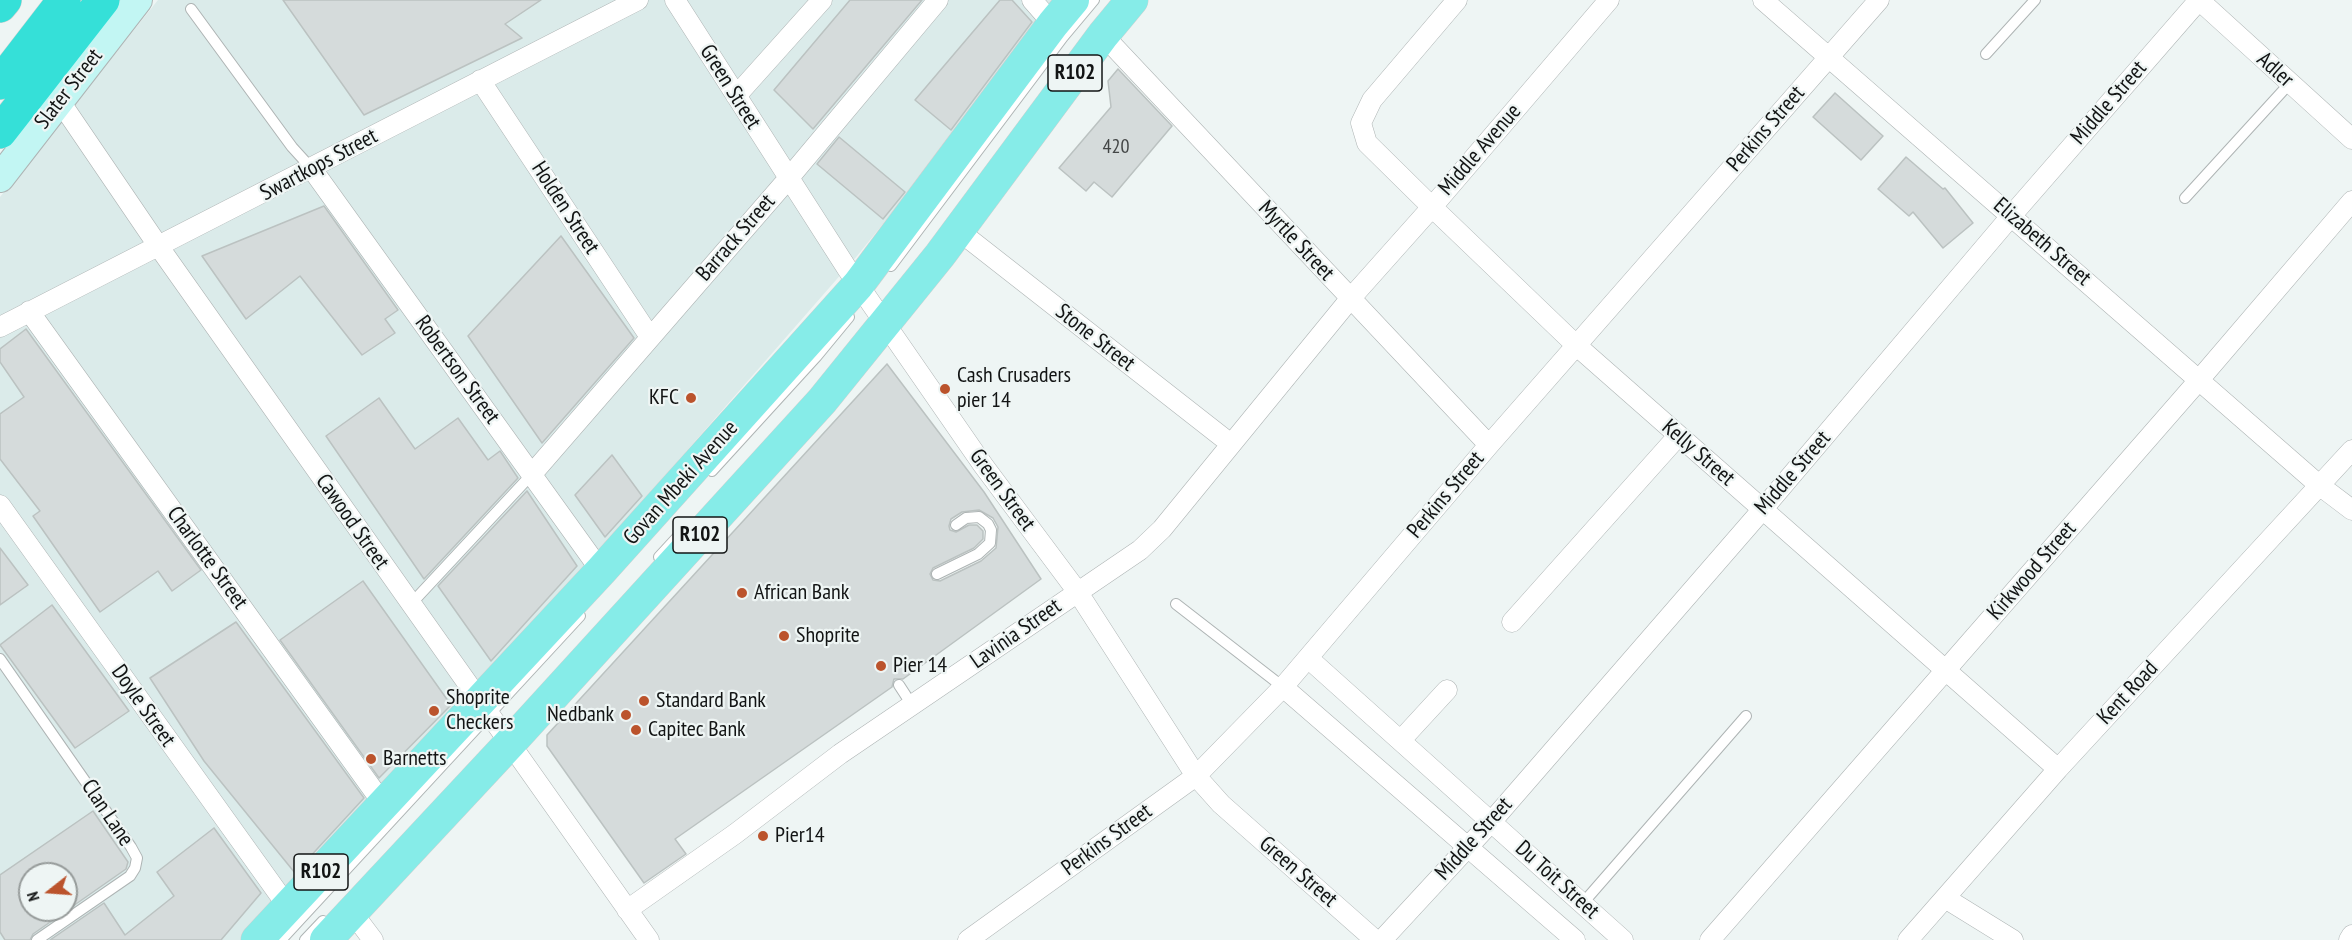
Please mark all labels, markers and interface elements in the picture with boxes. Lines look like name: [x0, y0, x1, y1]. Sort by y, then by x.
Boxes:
street label: Green Street: [694, 40, 766, 134]
street label: Slater Street: [29, 44, 109, 134]
street label: Adler: [2251, 47, 2299, 93]
road number: R102: [1048, 55, 1102, 91]
street label: Middle Street: [2065, 56, 2153, 150]
street label: Perkins Street: [1722, 81, 1810, 177]
street label: Middle Avenue: [1433, 99, 1527, 201]
street label: Swartkops Street: [256, 123, 382, 207]
house number: 420: [1103, 135, 1129, 159]
street label: Holden Street: [525, 157, 605, 259]
street label: Barrack Street: [691, 189, 781, 287]
street label: Elizabeth Street: [1988, 192, 2096, 292]
street label: Myrtle Street: [1252, 196, 1340, 286]
street label: Stone Street: [1050, 299, 1140, 377]
street label: Robertson Street: [409, 311, 505, 429]
place label: Cash Crusaders pier 14: [957, 363, 1071, 414]
marker: Cash Crusaders pier 14: [938, 382, 952, 396]
place label: KFC: [649, 385, 679, 411]
marker: KFC: [684, 391, 698, 405]
street label: Kelly Street: [1656, 414, 1740, 492]
street label: Govan Mbeki Avenue: [618, 415, 744, 551]
street label: Middle Street: [1749, 426, 1837, 520]
street label: Green Street: [963, 444, 1041, 536]
street label: Perkins Street: [1402, 446, 1490, 544]
street label: Cawood Street: [310, 469, 394, 575]
street label: Charlotte Street: [161, 502, 253, 614]
street label: Kirkwood Street: [1982, 516, 2082, 626]
road number: R102: [673, 517, 727, 553]
place label: African Bank: [754, 580, 849, 606]
marker: African Bank: [735, 586, 749, 600]
street label: Lavinia Street: [966, 593, 1066, 675]
place label: Shoprite: [796, 623, 860, 649]
marker: Shoprite: [777, 629, 791, 643]
place label: Pier 14: [893, 653, 947, 679]
street label: Kent Road: [2092, 656, 2164, 730]
marker: Pier 14: [874, 659, 888, 673]
street label: Doyle Street: [105, 660, 181, 752]
place label: Shoprite Checkers: [446, 685, 513, 736]
place label: Standard Bank: [656, 688, 766, 714]
marker: Standard Bank: [637, 694, 651, 708]
place label: Nedbank: [547, 702, 614, 728]
marker: Shoprite Checkers: [427, 704, 441, 718]
marker: Nedbank: [619, 708, 633, 722]
place label: Capitec Bank: [648, 717, 746, 743]
marker: Capitec Bank: [629, 723, 643, 737]
place label: Barnetts: [383, 746, 446, 772]
marker: Barnetts: [364, 752, 378, 766]
street label: Clan Lane: [75, 775, 139, 851]
street label: Middle Street: [1430, 792, 1518, 886]
street label: Perkins Street: [1057, 798, 1157, 882]
place label: Pier14: [775, 823, 825, 849]
marker: Pier14: [756, 829, 770, 843]
street label: Green Street: [1254, 831, 1342, 913]
street label: Du Toit Street: [1510, 835, 1604, 925]
road number: R102: [294, 854, 348, 890]
north arrow: [18, 862, 78, 922]
text: N: [22, 890, 44, 904]

